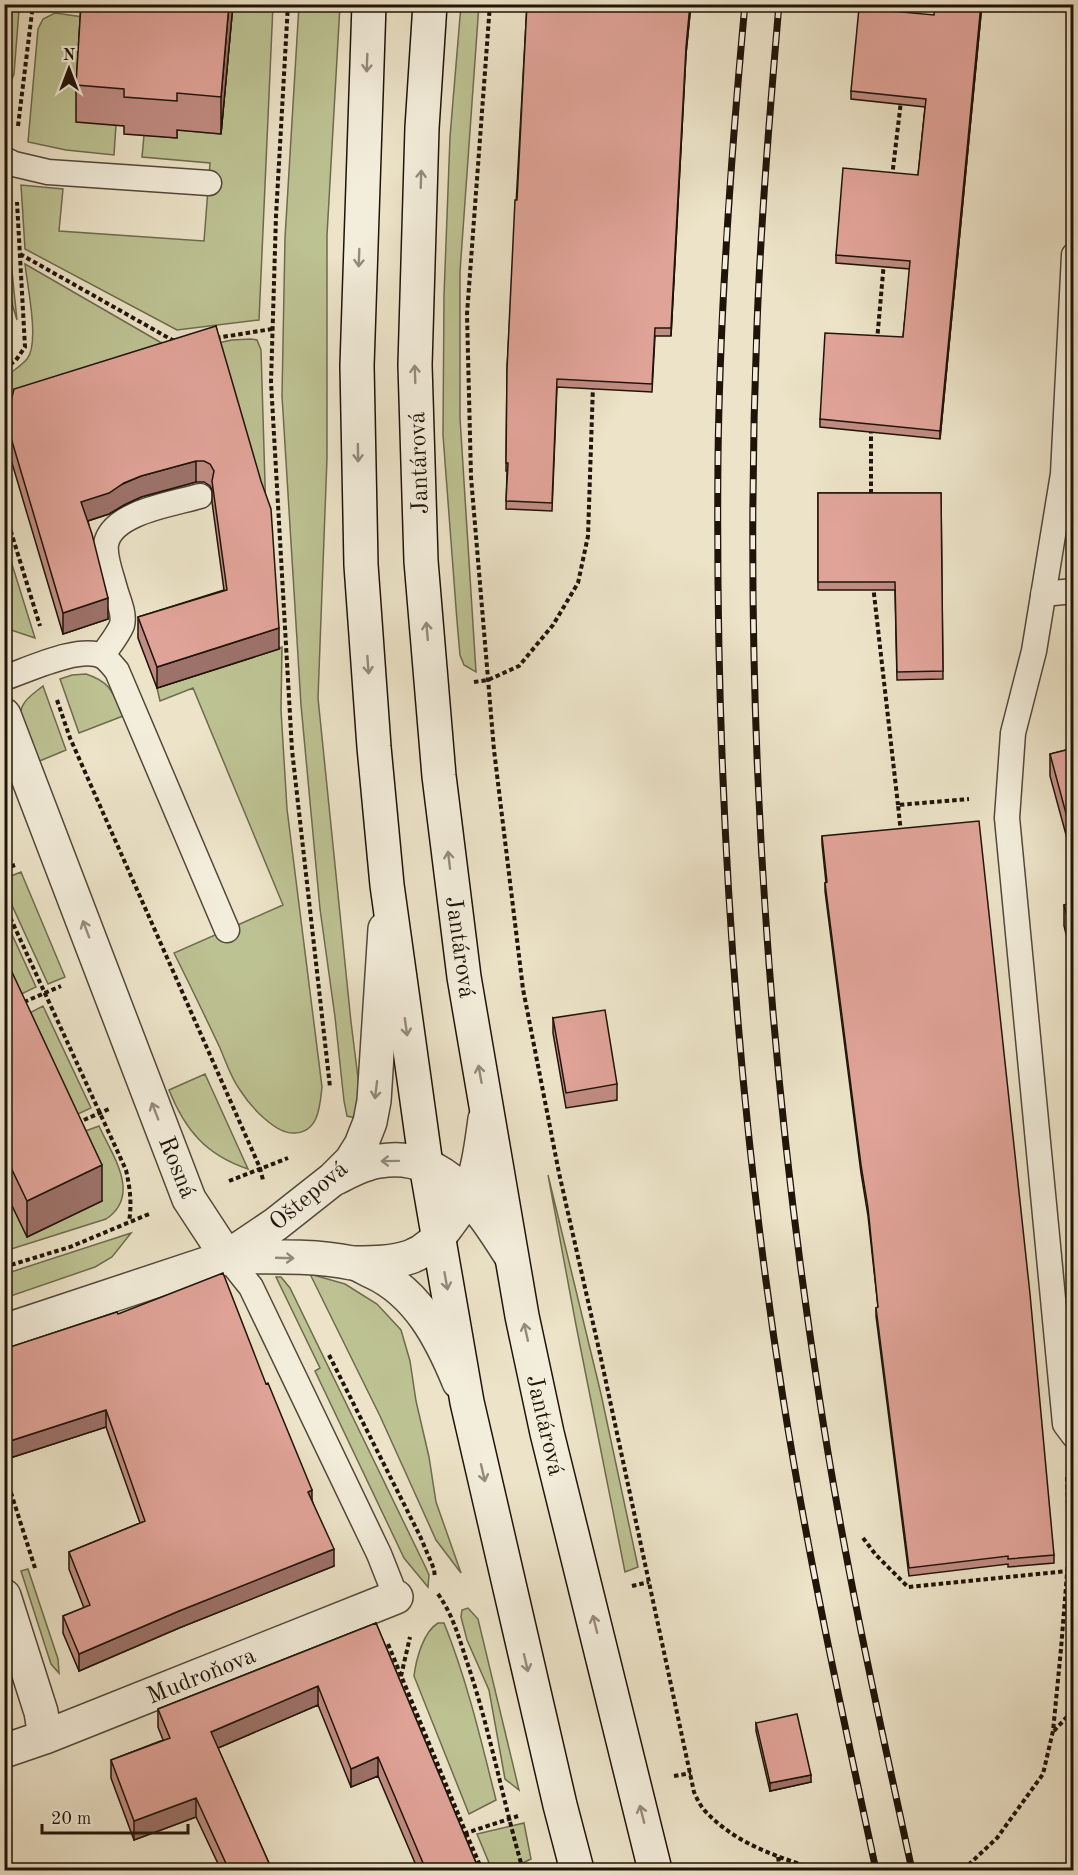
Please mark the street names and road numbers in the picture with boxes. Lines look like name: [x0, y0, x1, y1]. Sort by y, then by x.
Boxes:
street label: Jantárová: [406, 411, 434, 515]
street label: Jantárová: [440, 895, 478, 1000]
street label: Rosná: [153, 1133, 199, 1202]
street label: Oštepová: [266, 1157, 353, 1236]
street label: Jantárová: [521, 1373, 567, 1478]
street label: Mudroňova: [144, 1644, 260, 1709]

